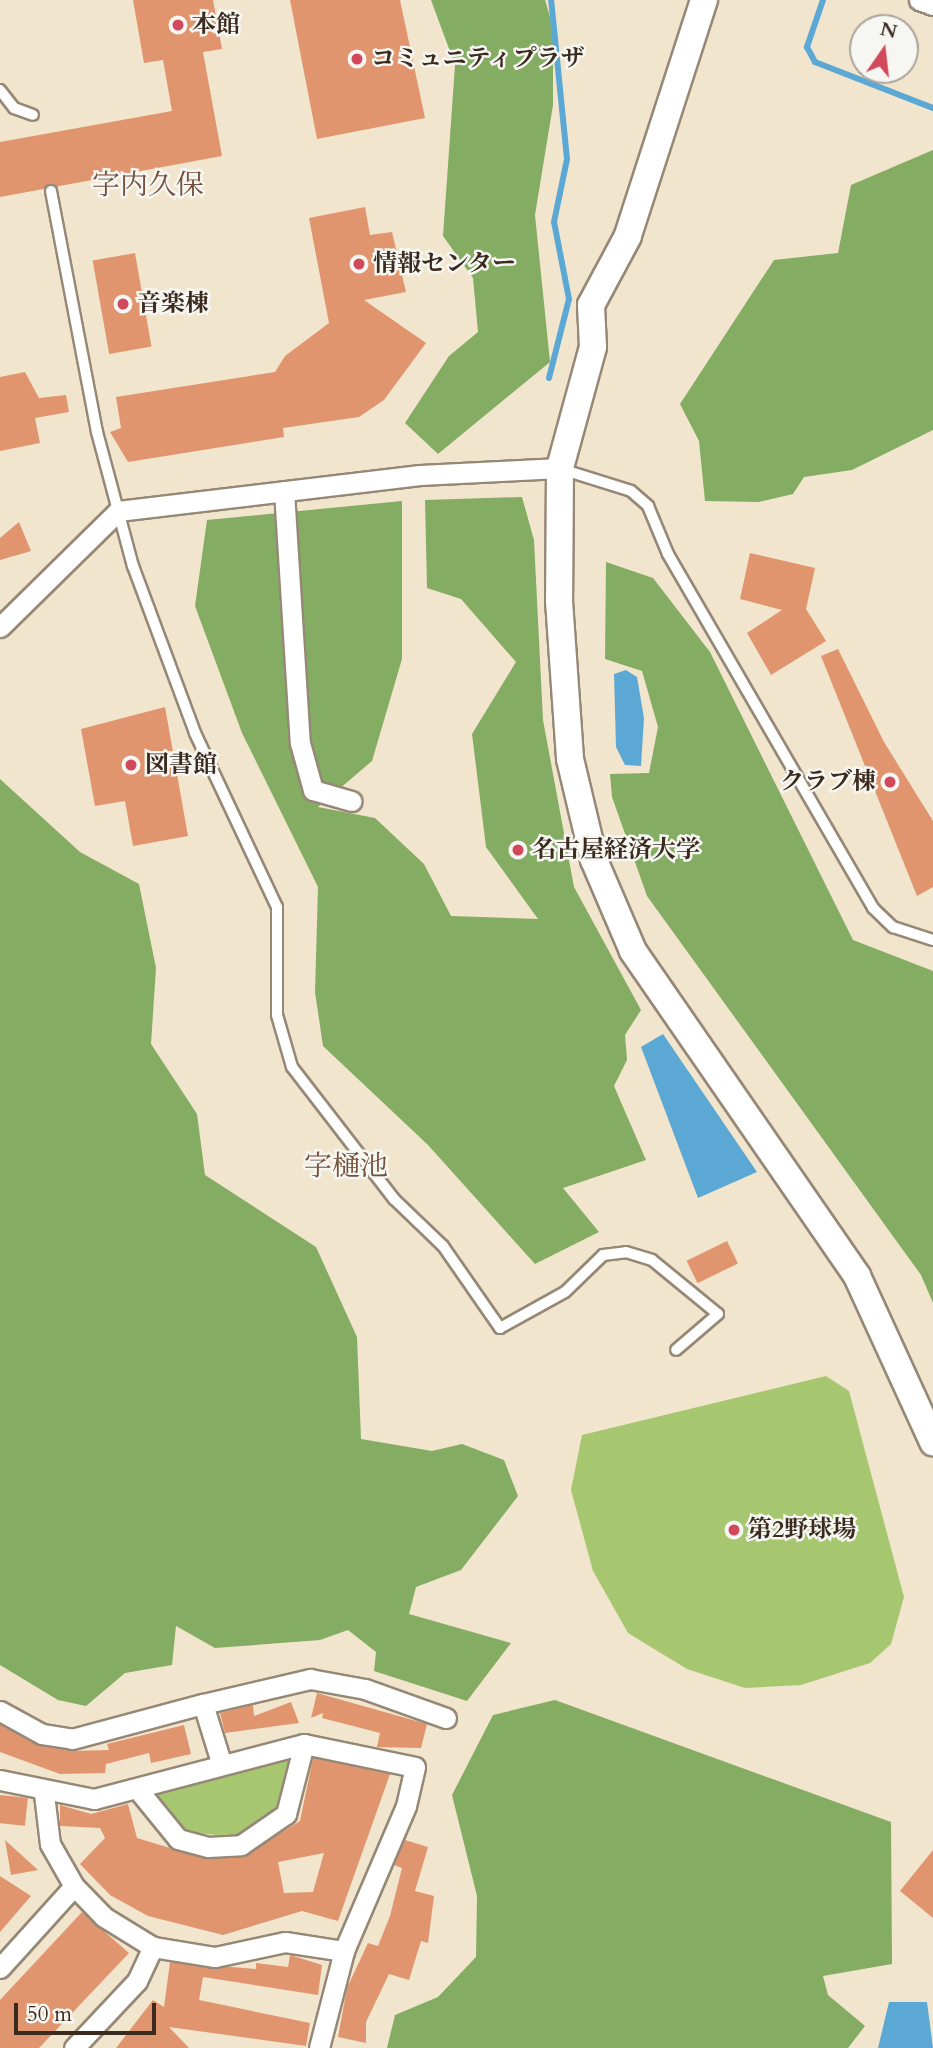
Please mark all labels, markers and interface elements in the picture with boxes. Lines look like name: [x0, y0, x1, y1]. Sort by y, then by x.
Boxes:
place label: 本館: [192, 11, 240, 39]
north arrow: [849, 14, 919, 84]
text: N: [877, 16, 900, 45]
marker: 本館: [170, 17, 186, 33]
place label: コミュニティプラザ: [371, 45, 587, 73]
marker: コミュニティプラザ: [349, 51, 365, 67]
district label: 字内久保: [92, 168, 204, 202]
place label: 情報センター: [373, 250, 517, 278]
marker: 情報センター: [351, 256, 367, 272]
place label: 音楽棟: [137, 290, 209, 318]
marker: 音楽棟: [115, 296, 131, 312]
place label: 図書館: [145, 751, 217, 779]
marker: 図書館: [123, 757, 139, 773]
place label: クラブ棟: [780, 768, 876, 796]
marker: クラブ棟: [882, 774, 898, 790]
place label: 名古屋経済大学: [532, 836, 700, 864]
marker: 名古屋経済大学: [510, 842, 526, 858]
district label: 字樋池: [304, 1149, 388, 1183]
place label: 第2野球場: [748, 1516, 856, 1544]
marker: 第2野球場: [726, 1522, 742, 1538]
scale bar: [18, 1988, 159, 2032]
text: 50 m: [27, 2000, 72, 2029]

